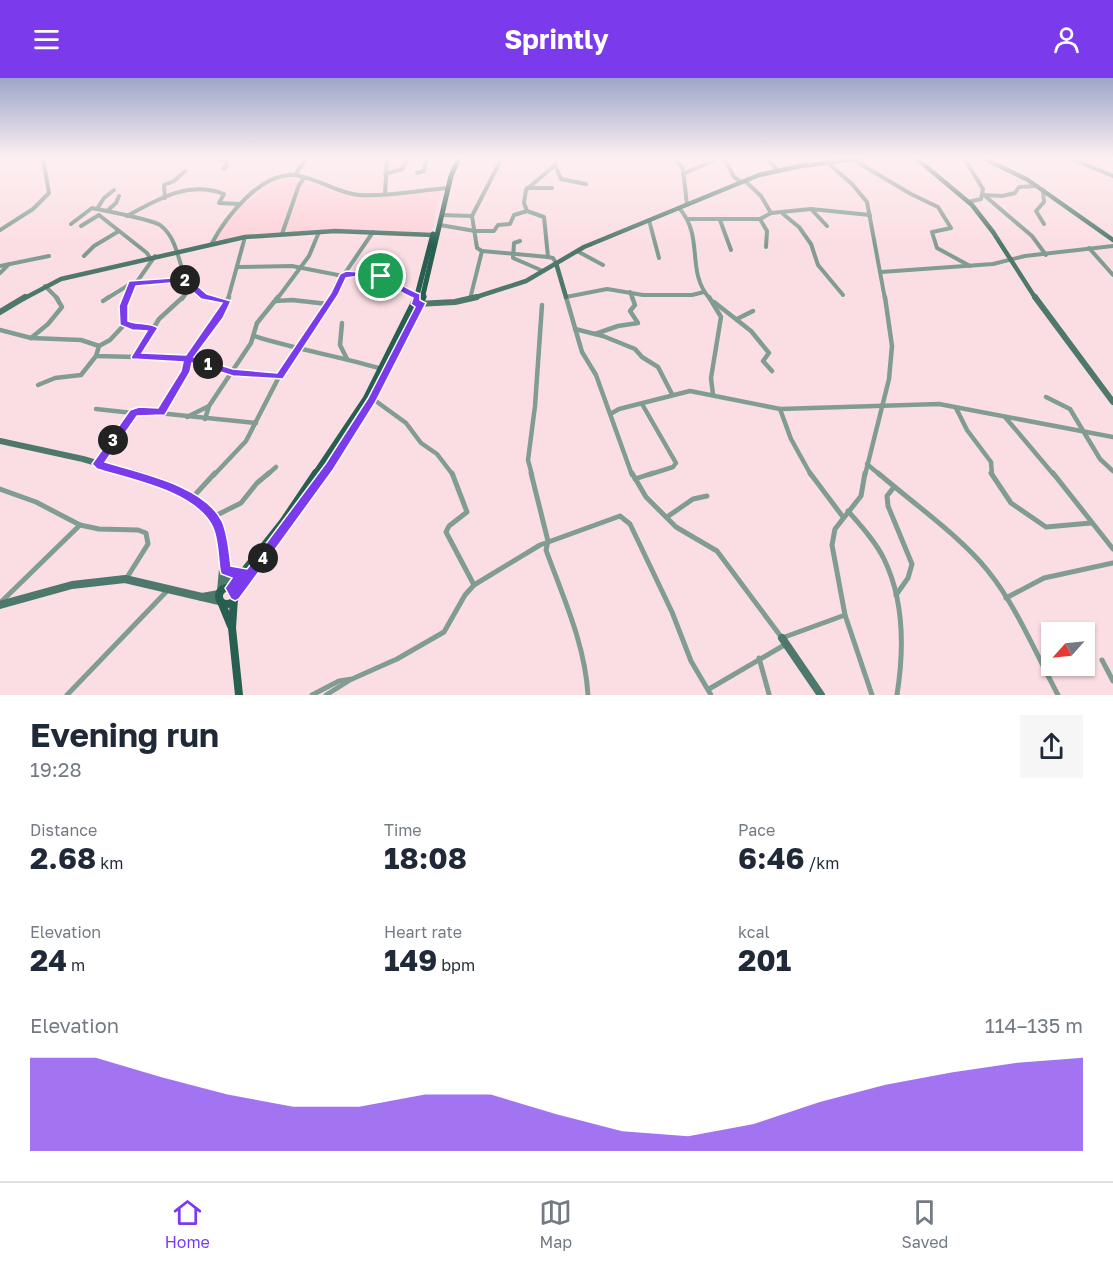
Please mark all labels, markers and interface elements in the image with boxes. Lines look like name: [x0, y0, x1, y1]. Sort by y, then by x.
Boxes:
icon: menu: [30, 23, 63, 56]
text: Sprintly: [504, 23, 609, 55]
icon: person: [1050, 23, 1083, 56]
pin: [355, 250, 406, 301]
icon: arrive: [364, 259, 397, 292]
pin: 2: [170, 265, 200, 295]
text: 2: [180, 270, 190, 290]
pin: 1: [193, 349, 223, 379]
text: 1: [204, 354, 212, 374]
pin: 3: [98, 425, 128, 455]
text: 3: [108, 430, 118, 450]
pin: 4: [248, 543, 278, 573]
text: 4: [258, 548, 268, 568]
north arrow: [1041, 622, 1095, 676]
map controls: [1041, 622, 1095, 676]
text: Evening run: [30, 715, 219, 754]
button: share: [1020, 715, 1083, 778]
text: 19:28: [30, 757, 82, 781]
text: Distance: [30, 820, 97, 840]
text: Time: [384, 820, 422, 840]
text: Pace: [738, 820, 775, 840]
text: 2.68: [30, 840, 96, 876]
text: 18:08: [384, 840, 467, 876]
text: 6:46: [738, 840, 804, 876]
text: km: [96, 853, 123, 873]
text: /km: [804, 853, 839, 873]
text: Elevation: [30, 922, 101, 942]
text: Heart rate: [384, 922, 462, 942]
text: kcal: [738, 922, 770, 942]
text: 24: [30, 942, 67, 978]
text: 149: [384, 942, 437, 978]
text: 201: [738, 942, 791, 978]
text: m: [67, 955, 85, 975]
text: bpm: [437, 955, 475, 975]
text: Elevation: [30, 1013, 119, 1037]
text: 114–135 m: [985, 1013, 1083, 1037]
tab: Home: [165, 1196, 210, 1252]
tab: Map: [539, 1196, 572, 1252]
tab: Saved: [902, 1196, 948, 1252]

